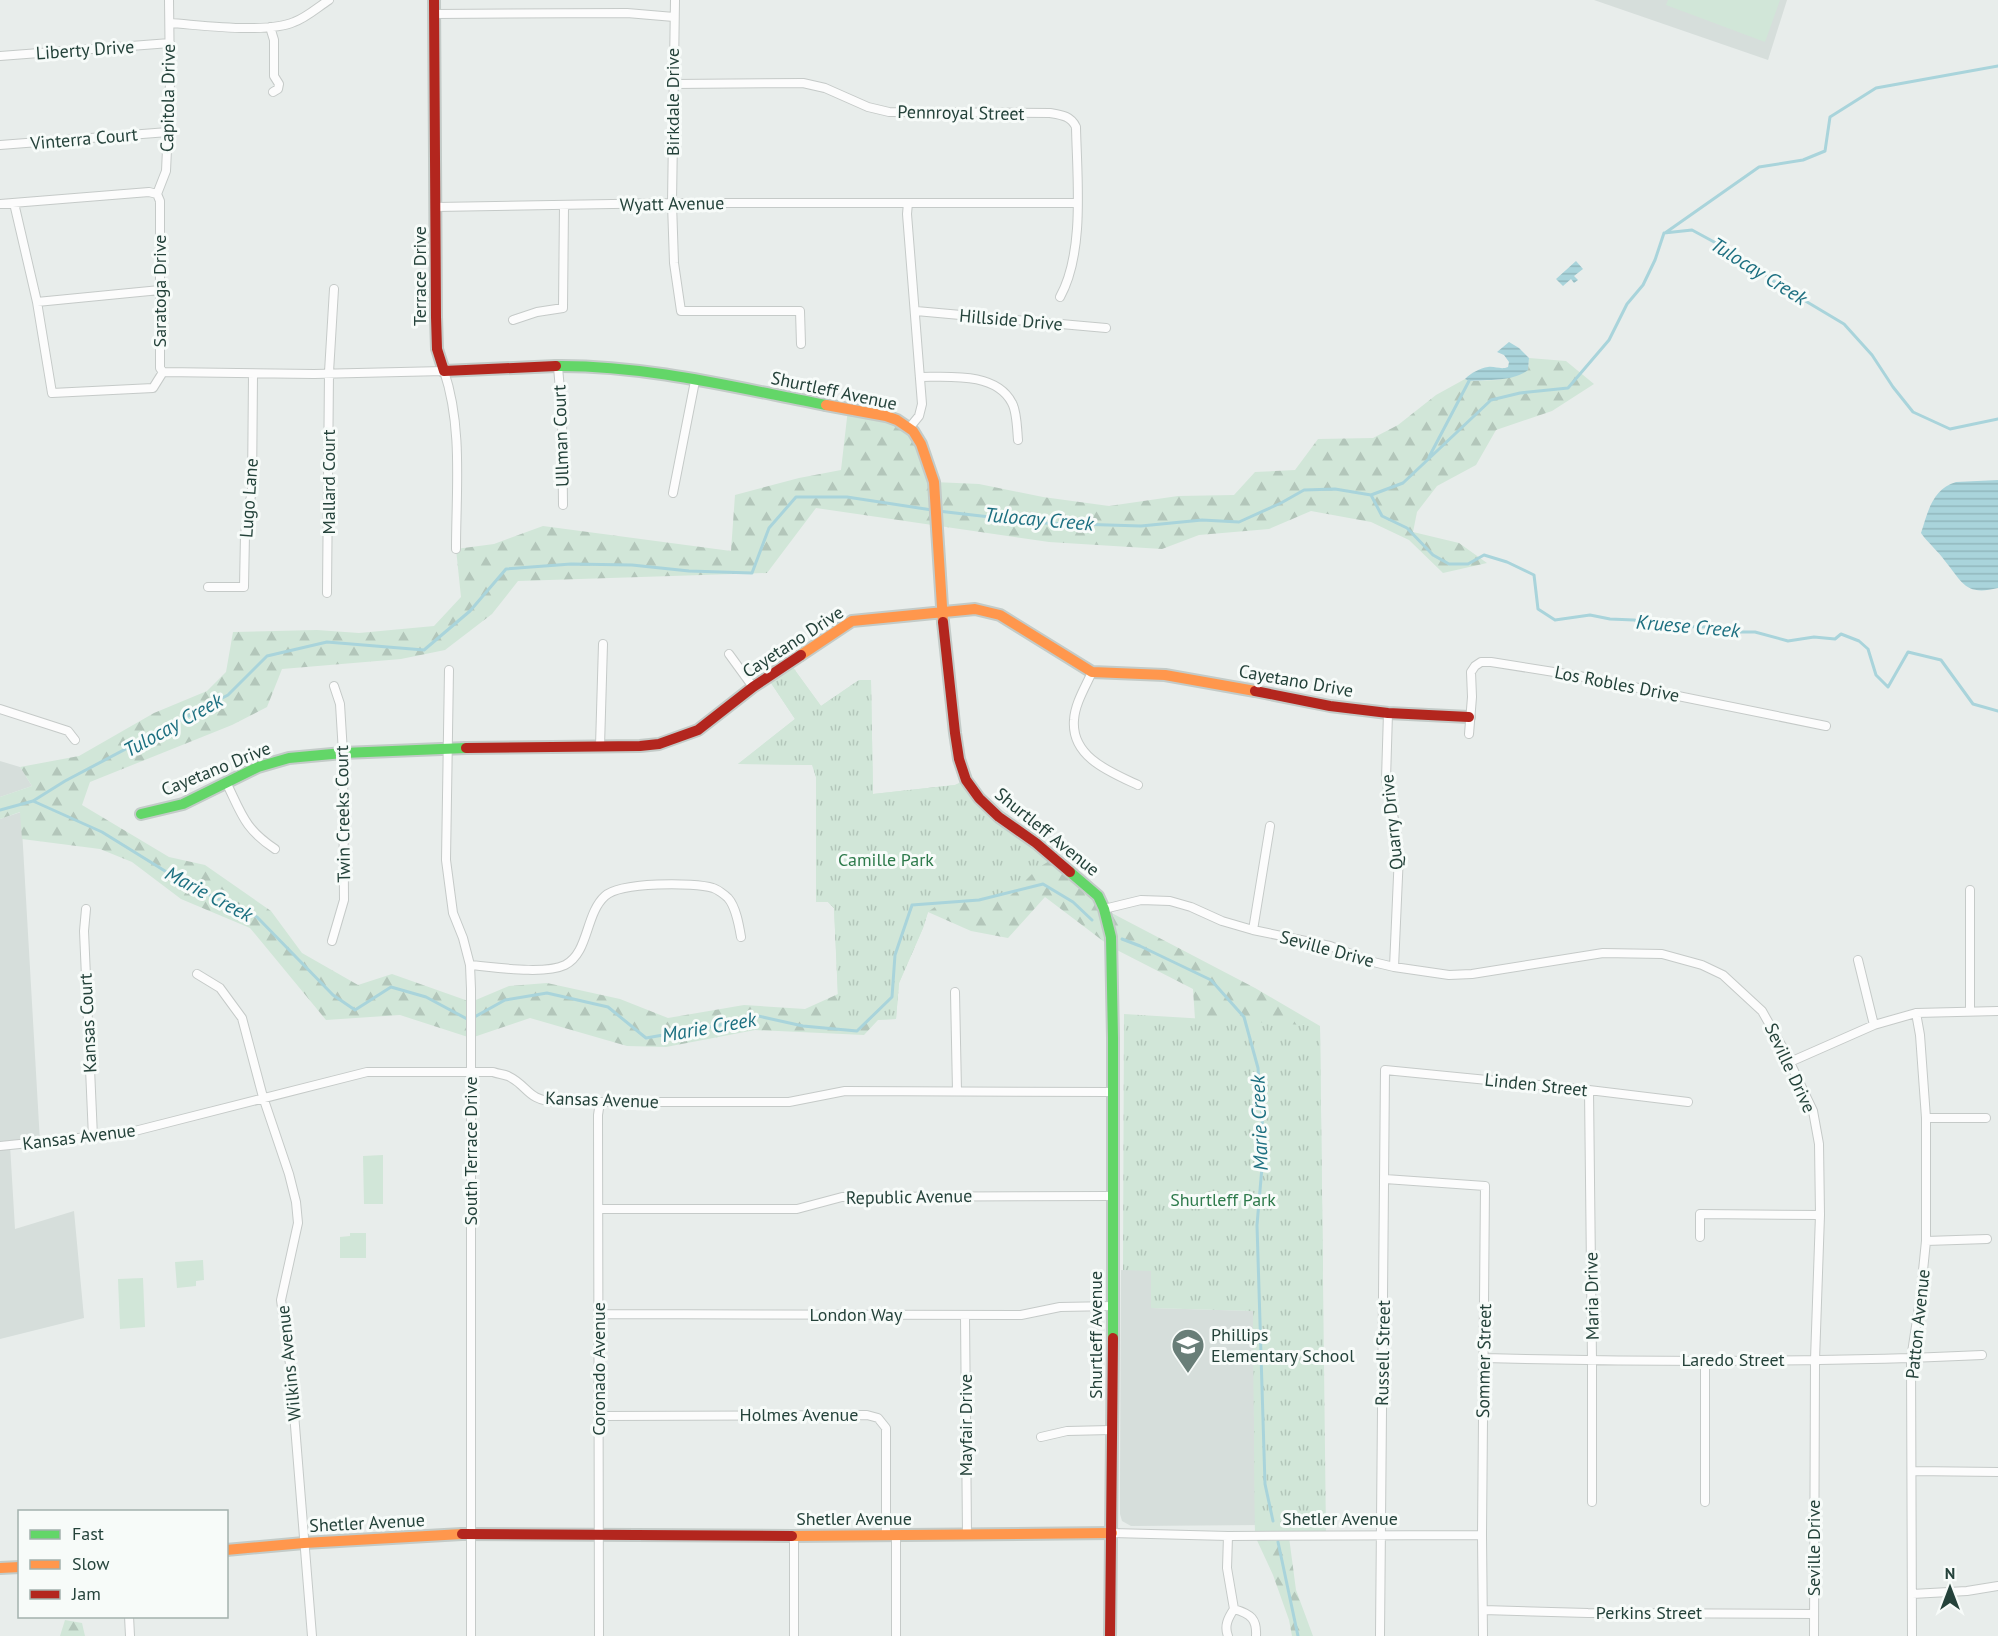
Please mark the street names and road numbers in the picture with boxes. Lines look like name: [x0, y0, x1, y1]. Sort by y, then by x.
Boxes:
street label: Liberty Drive: [35, 35, 135, 64]
street label: Capitola Drive: [155, 44, 180, 152]
street label: Birkdale Drive: [661, 48, 684, 156]
street label: Pennroyal Street: [897, 100, 1025, 125]
street label: Vinterra Court: [28, 122, 139, 155]
street label: Wyatt Avenue: [620, 191, 724, 216]
street label: Terrace Drive: [408, 226, 431, 326]
street label: Saratoga Drive: [148, 235, 171, 347]
street label: Hillside Drive: [958, 304, 1064, 335]
street label: Shurtleff Avenue: [769, 366, 899, 415]
street label: Ullman Court: [547, 385, 574, 487]
street label: Mallard Court: [317, 430, 340, 534]
street label: Lugo Lane: [234, 457, 263, 538]
street label: Cayetano Drive: [738, 600, 848, 683]
street label: Cayetano Drive: [1237, 659, 1355, 702]
street label: Los Robles Drive: [1553, 660, 1681, 707]
street label: Cayetano Drive: [158, 736, 274, 801]
street label: Twin Creeks Court: [330, 745, 355, 883]
street label: Quarry Drive: [1375, 773, 1408, 871]
street label: Shurtleff Avenue: [990, 782, 1104, 881]
street label: Seville Drive: [1277, 925, 1377, 972]
street label: Kansas Court: [73, 973, 102, 1074]
street label: Seville Drive: [1760, 1019, 1821, 1116]
street label: Linden Street: [1483, 1068, 1589, 1101]
street label: South Terrace Drive: [459, 1076, 482, 1226]
street label: Kansas Avenue: [545, 1086, 659, 1113]
street label: Kansas Avenue: [21, 1118, 137, 1155]
street label: Republic Avenue: [846, 1184, 972, 1209]
street label: Maria Drive: [1579, 1252, 1604, 1340]
street label: Patton Avenue: [1900, 1268, 1935, 1380]
street label: Shurtleff Avenue: [1084, 1271, 1107, 1399]
street label: Russell Street: [1370, 1300, 1395, 1406]
street label: Coronado Avenue: [587, 1302, 610, 1436]
street label: London Way: [810, 1303, 903, 1326]
street label: Wilkins Avenue: [271, 1304, 306, 1422]
street label: Sommer Street: [1471, 1304, 1496, 1418]
street label: Laredo Street: [1681, 1348, 1785, 1371]
street label: Mayfair Drive: [954, 1374, 977, 1476]
street label: Holmes Avenue: [740, 1403, 858, 1426]
street label: Seville Drive: [1802, 1500, 1825, 1596]
street label: Shetler Avenue: [796, 1507, 912, 1530]
street label: Shetler Avenue: [1282, 1507, 1398, 1530]
street label: Shetler Avenue: [309, 1508, 425, 1537]
street label: Perkins Street: [1596, 1601, 1702, 1624]

